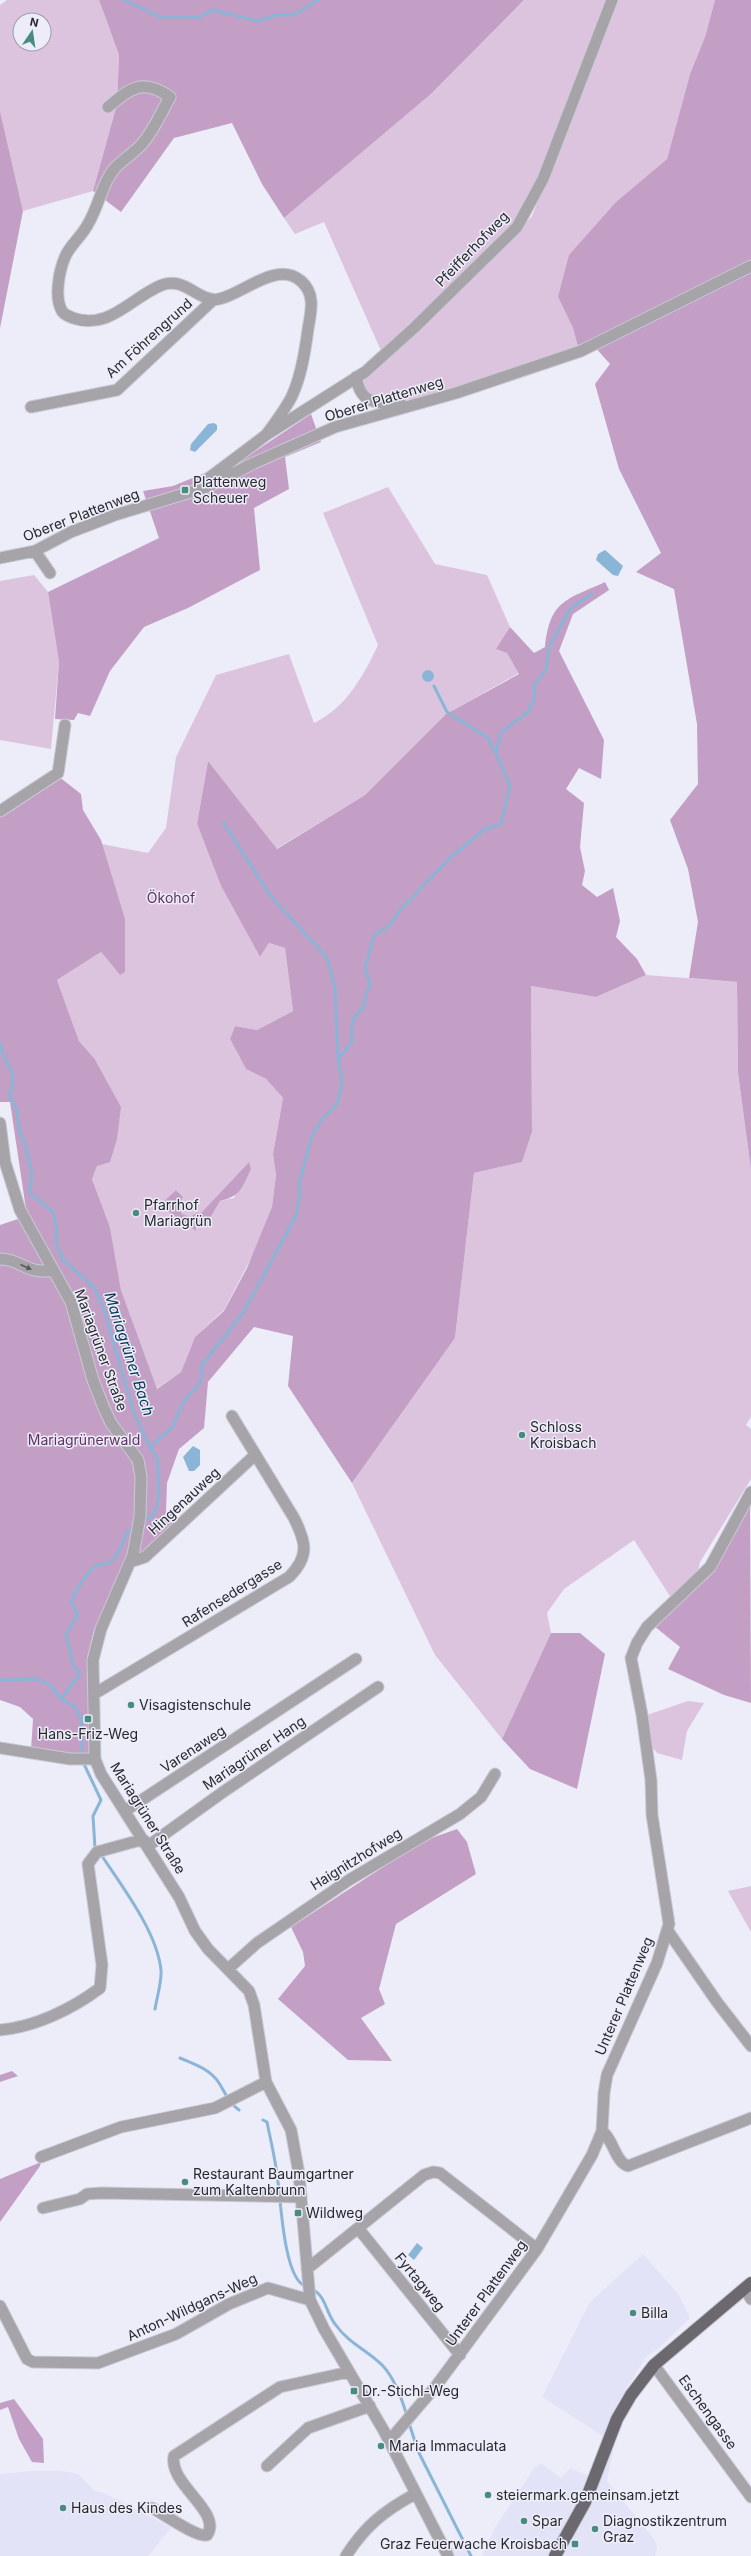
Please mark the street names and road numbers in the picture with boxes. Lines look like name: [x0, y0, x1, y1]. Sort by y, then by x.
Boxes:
street label: Pfeifferhofweg: [431, 207, 512, 290]
street label: Am Föhrengrund: [102, 294, 195, 381]
street label: Oberer Plattenweg: [323, 372, 445, 425]
street label: Oberer Plattenweg: [20, 485, 141, 545]
street label: Mariagrüner Straße: [72, 1287, 131, 1413]
street label: Hingenauweg: [145, 1463, 223, 1538]
street label: Rafensedergasse: [179, 1555, 285, 1630]
street label: Mariagrüner Hang: [199, 1712, 308, 1793]
street label: Varenaweg: [157, 1721, 228, 1776]
street label: Mariagrüner Straße: [107, 1759, 190, 1877]
street label: Haignitzhofweg: [307, 1824, 404, 1893]
street label: Unterer Plattenweg: [591, 1934, 656, 2058]
street label: Unterer Plattenweg: [441, 2236, 530, 2349]
street label: Fyrtagweg: [392, 2249, 449, 2314]
street label: Anton-Wildgans-Weg: [124, 2269, 260, 2344]
street label: Eschengasse: [676, 2371, 741, 2452]

